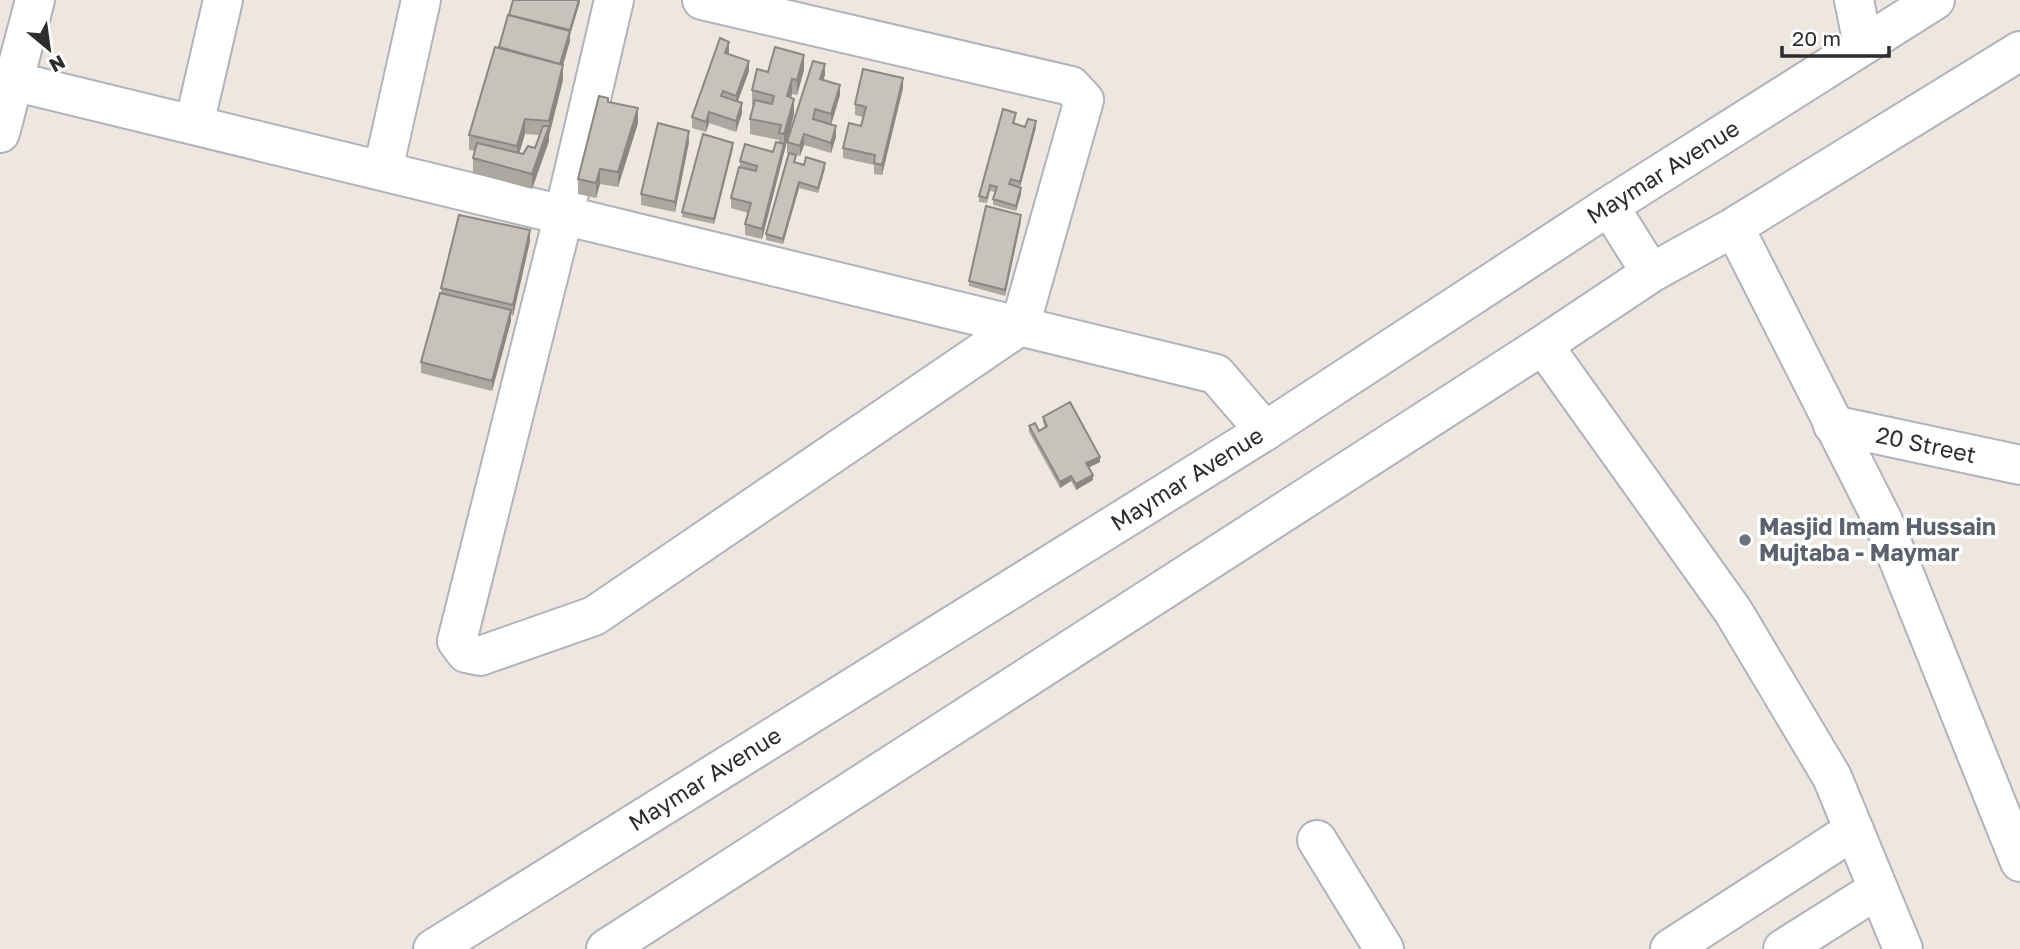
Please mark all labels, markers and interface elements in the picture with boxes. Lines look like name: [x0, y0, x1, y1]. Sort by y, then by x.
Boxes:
north arrow: [14, 14, 84, 84]
scale bar: [1782, 14, 1889, 58]
text: 20 m: [1792, 25, 1841, 51]
text: N: [46, 51, 69, 78]
street label: Maymar Avenue: [1581, 113, 1744, 229]
street label: Maymar Avenue: [1105, 420, 1268, 536]
street label: 20 Street: [1874, 420, 1979, 468]
place label: Masjid Imam Hussain Mujtaba - Maymar: [1759, 512, 1996, 566]
marker: Masjid Imam Hussain Mujtaba - Maymar: [1737, 532, 1753, 548]
street label: Maymar Avenue: [623, 720, 786, 836]

